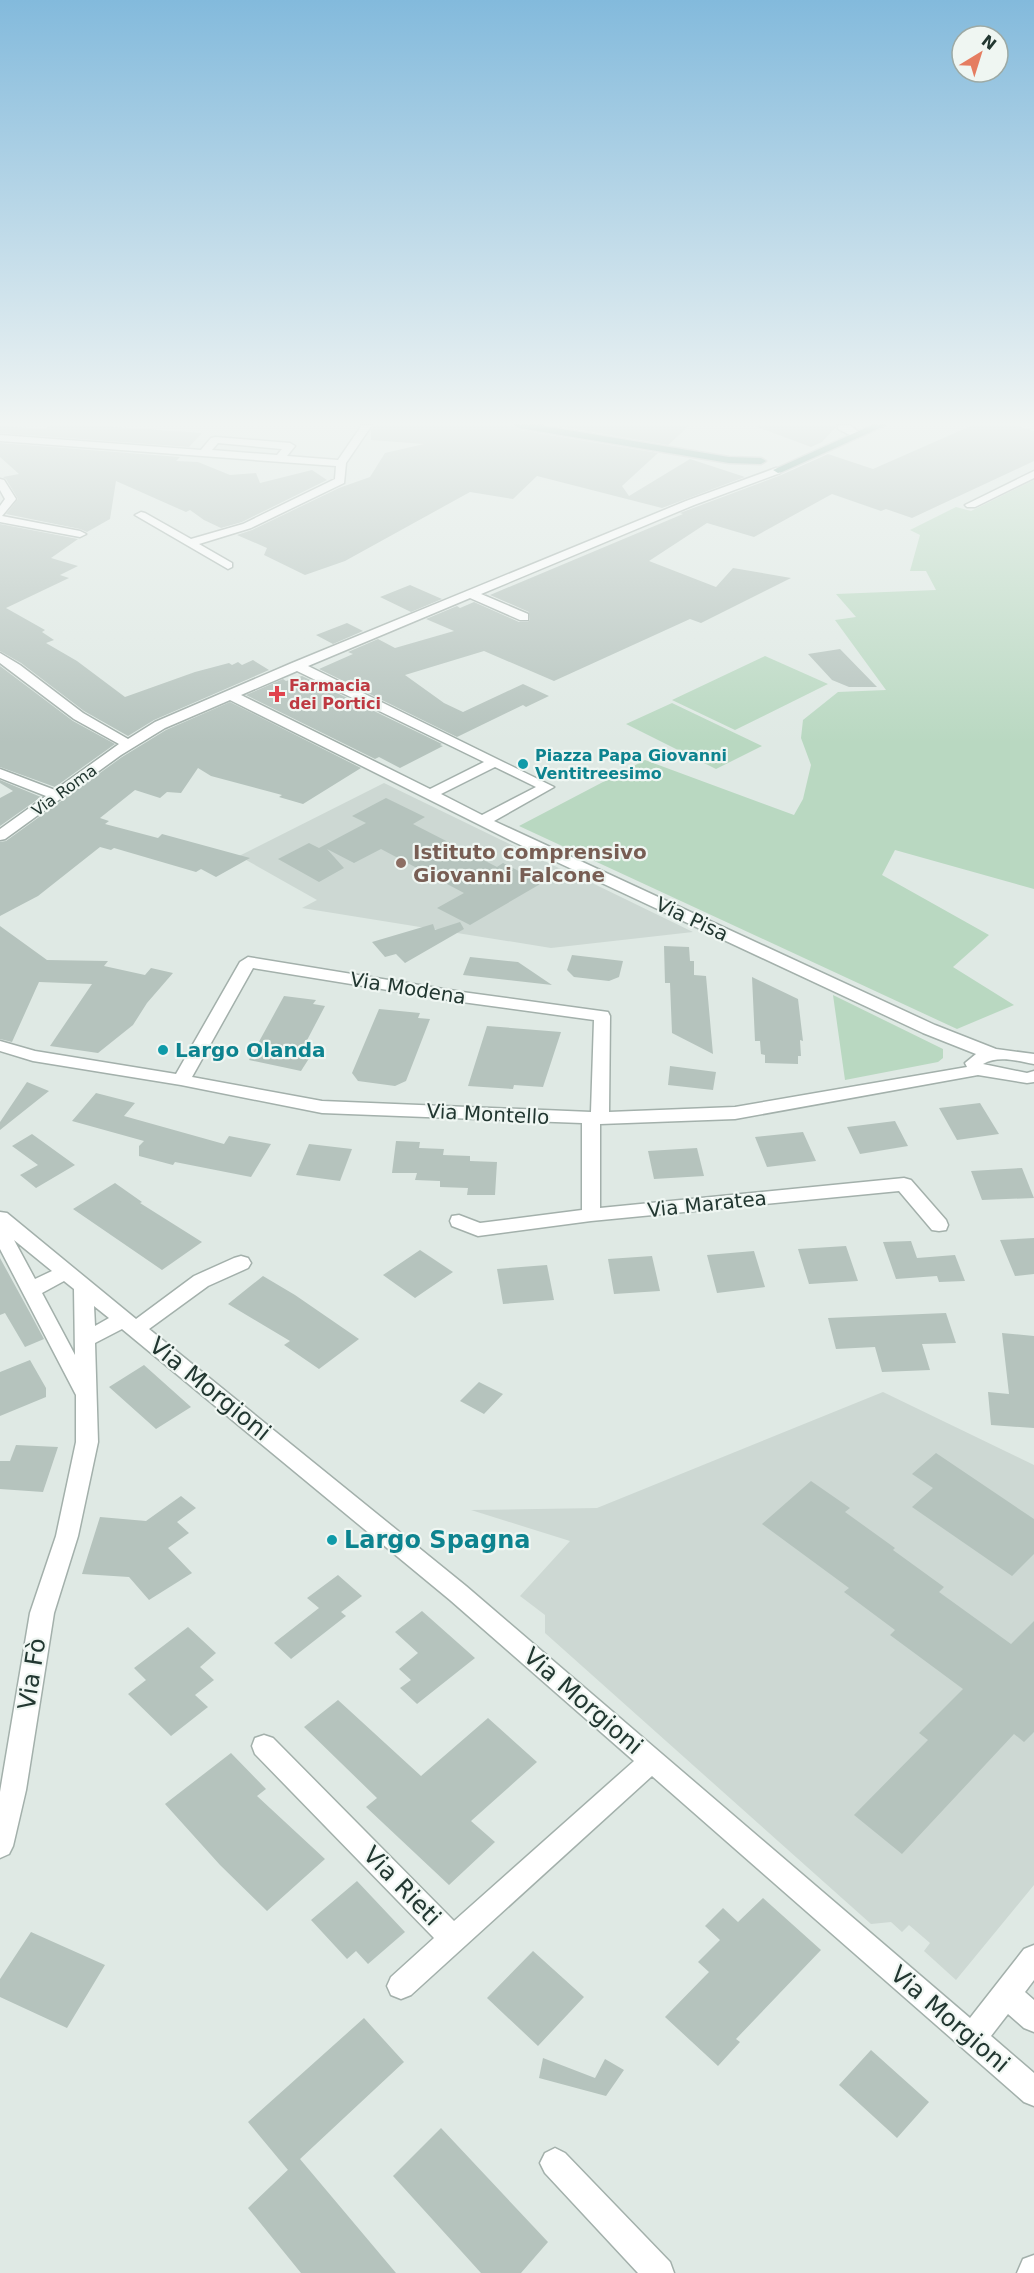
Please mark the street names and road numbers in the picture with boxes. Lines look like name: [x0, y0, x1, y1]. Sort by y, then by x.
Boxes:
street label: Via Roma: [28, 761, 100, 820]
street label: Via Pisa: [652, 892, 732, 946]
street label: Via Modena: [348, 967, 468, 1009]
street label: Via Montello: [426, 1099, 550, 1129]
street label: Via Maratea: [646, 1186, 768, 1222]
street label: Via Morgioni: [144, 1331, 276, 1447]
street label: Via Fò: [12, 1636, 52, 1712]
street label: Via Morgioni: [518, 1642, 648, 1760]
street label: Via Rieti: [358, 1841, 446, 1931]
street label: Via Morgioni: [885, 1960, 1015, 2078]

